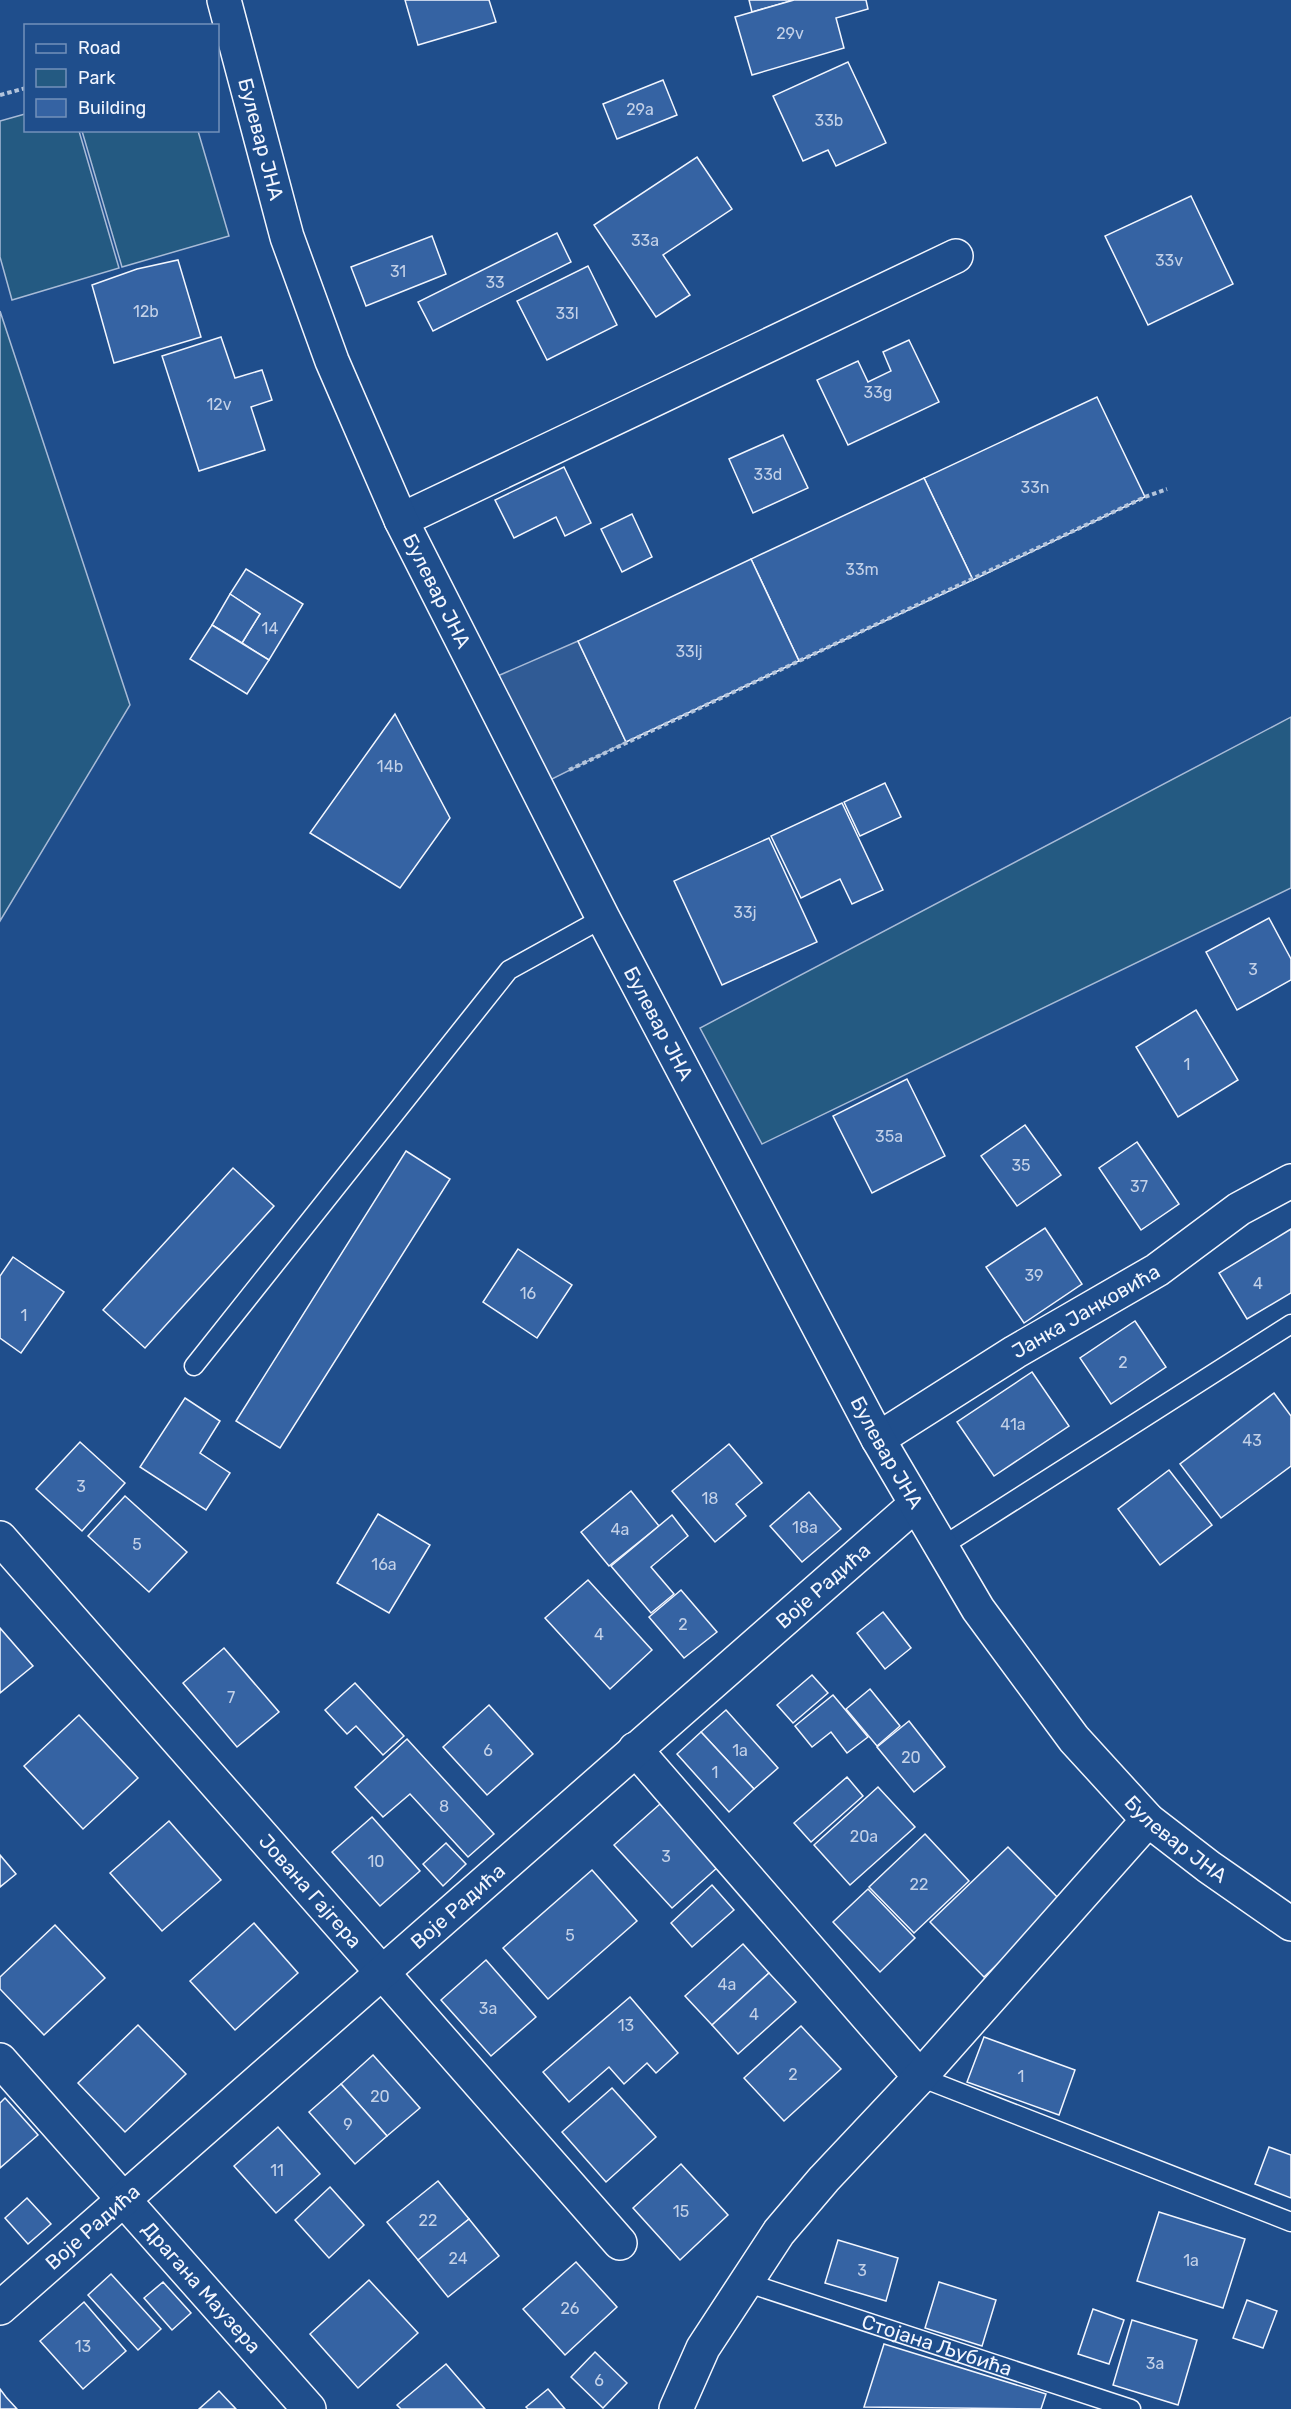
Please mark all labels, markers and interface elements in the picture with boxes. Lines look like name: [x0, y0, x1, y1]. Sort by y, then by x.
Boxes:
legend: [24, 24, 219, 132]
house number: 29v: [776, 24, 804, 43]
text: Road: [78, 37, 121, 59]
text: Park: [78, 67, 116, 89]
street label: Булевар ЈНА: [233, 75, 289, 203]
text: Building: [78, 97, 146, 119]
house number: 29a: [626, 100, 654, 119]
house number: 33b: [815, 111, 843, 130]
house number: 33a: [631, 231, 659, 250]
house number: 33v: [1155, 251, 1183, 270]
house number: 31: [390, 262, 406, 281]
house number: 33: [485, 273, 505, 292]
house number: 12b: [133, 302, 159, 321]
house number: 33l: [555, 304, 579, 323]
house number: 33g: [864, 383, 892, 402]
house number: 12v: [206, 395, 232, 414]
house number: 33d: [754, 465, 782, 484]
house number: 33n: [1021, 478, 1049, 497]
street label: Булевар ЈНА: [398, 530, 476, 652]
house number: 33m: [845, 560, 879, 579]
house number: 14: [262, 619, 278, 638]
house number: 33lj: [675, 642, 703, 661]
house number: 14b: [377, 757, 403, 776]
house number: 33j: [733, 903, 757, 922]
house number: 3: [1248, 960, 1258, 979]
street label: Булевар ЈНА: [619, 962, 699, 1084]
house number: 1: [1184, 1055, 1190, 1074]
house number: 35a: [875, 1127, 903, 1146]
house number: 35: [1011, 1156, 1031, 1175]
house number: 37: [1130, 1177, 1148, 1196]
street label: Јанка Јанковића: [1007, 1259, 1164, 1363]
house number: 39: [1024, 1266, 1044, 1285]
house number: 4: [1253, 1274, 1263, 1293]
house number: 16: [520, 1284, 537, 1303]
house number: 1: [21, 1306, 27, 1325]
house number: 2: [1118, 1353, 1128, 1372]
street label: Булевар ЈНА: [846, 1392, 928, 1513]
house number: 41a: [1000, 1415, 1026, 1434]
house number: 43: [1242, 1431, 1262, 1450]
house number: 3: [76, 1477, 86, 1496]
house number: 18: [701, 1489, 719, 1508]
house number: 18a: [792, 1518, 818, 1537]
house number: 4a: [611, 1520, 629, 1539]
house number: 5: [132, 1535, 142, 1554]
street label: Воје Радића: [771, 1538, 875, 1633]
house number: 16a: [371, 1555, 397, 1574]
house number: 2: [678, 1615, 688, 1634]
house number: 4: [594, 1625, 604, 1644]
house number: 7: [227, 1688, 235, 1707]
house number: 6: [483, 1741, 493, 1760]
house number: 1a: [732, 1741, 748, 1760]
house number: 20: [901, 1748, 921, 1767]
house number: 1: [712, 1763, 718, 1782]
street label: Булевар ЈНА: [1119, 1790, 1232, 1888]
house number: 8: [439, 1797, 449, 1816]
house number: 20a: [850, 1827, 878, 1846]
street label: Јована Гајгера: [254, 1829, 367, 1953]
house number: 3: [661, 1847, 671, 1866]
house number: 10: [367, 1852, 385, 1871]
street label: Воје Радића: [406, 1858, 510, 1954]
house number: 22: [910, 1875, 928, 1894]
house number: 5: [565, 1926, 575, 1945]
house number: 4a: [718, 1975, 736, 1994]
house number: 3a: [479, 1999, 497, 2018]
house number: 4: [749, 2005, 759, 2024]
house number: 13: [618, 2016, 634, 2035]
house number: 2: [788, 2065, 798, 2084]
house number: 1: [1018, 2067, 1024, 2086]
house number: 20: [370, 2087, 390, 2106]
house number: 9: [343, 2115, 353, 2134]
house number: 11: [270, 2161, 284, 2180]
street label: Воје Радића: [40, 2179, 145, 2275]
house number: 15: [673, 2202, 689, 2221]
house number: 22: [419, 2211, 437, 2230]
street label: Драгана Маузера: [137, 2217, 266, 2358]
house number: 24: [448, 2249, 468, 2268]
house number: 1a: [1183, 2251, 1199, 2270]
house number: 3: [857, 2261, 867, 2280]
house number: 26: [560, 2299, 580, 2318]
street label: Стојана Љубића: [859, 2309, 1015, 2381]
house number: 13: [75, 2337, 91, 2356]
house number: 3a: [1146, 2354, 1164, 2373]
house number: 6: [594, 2371, 604, 2390]

